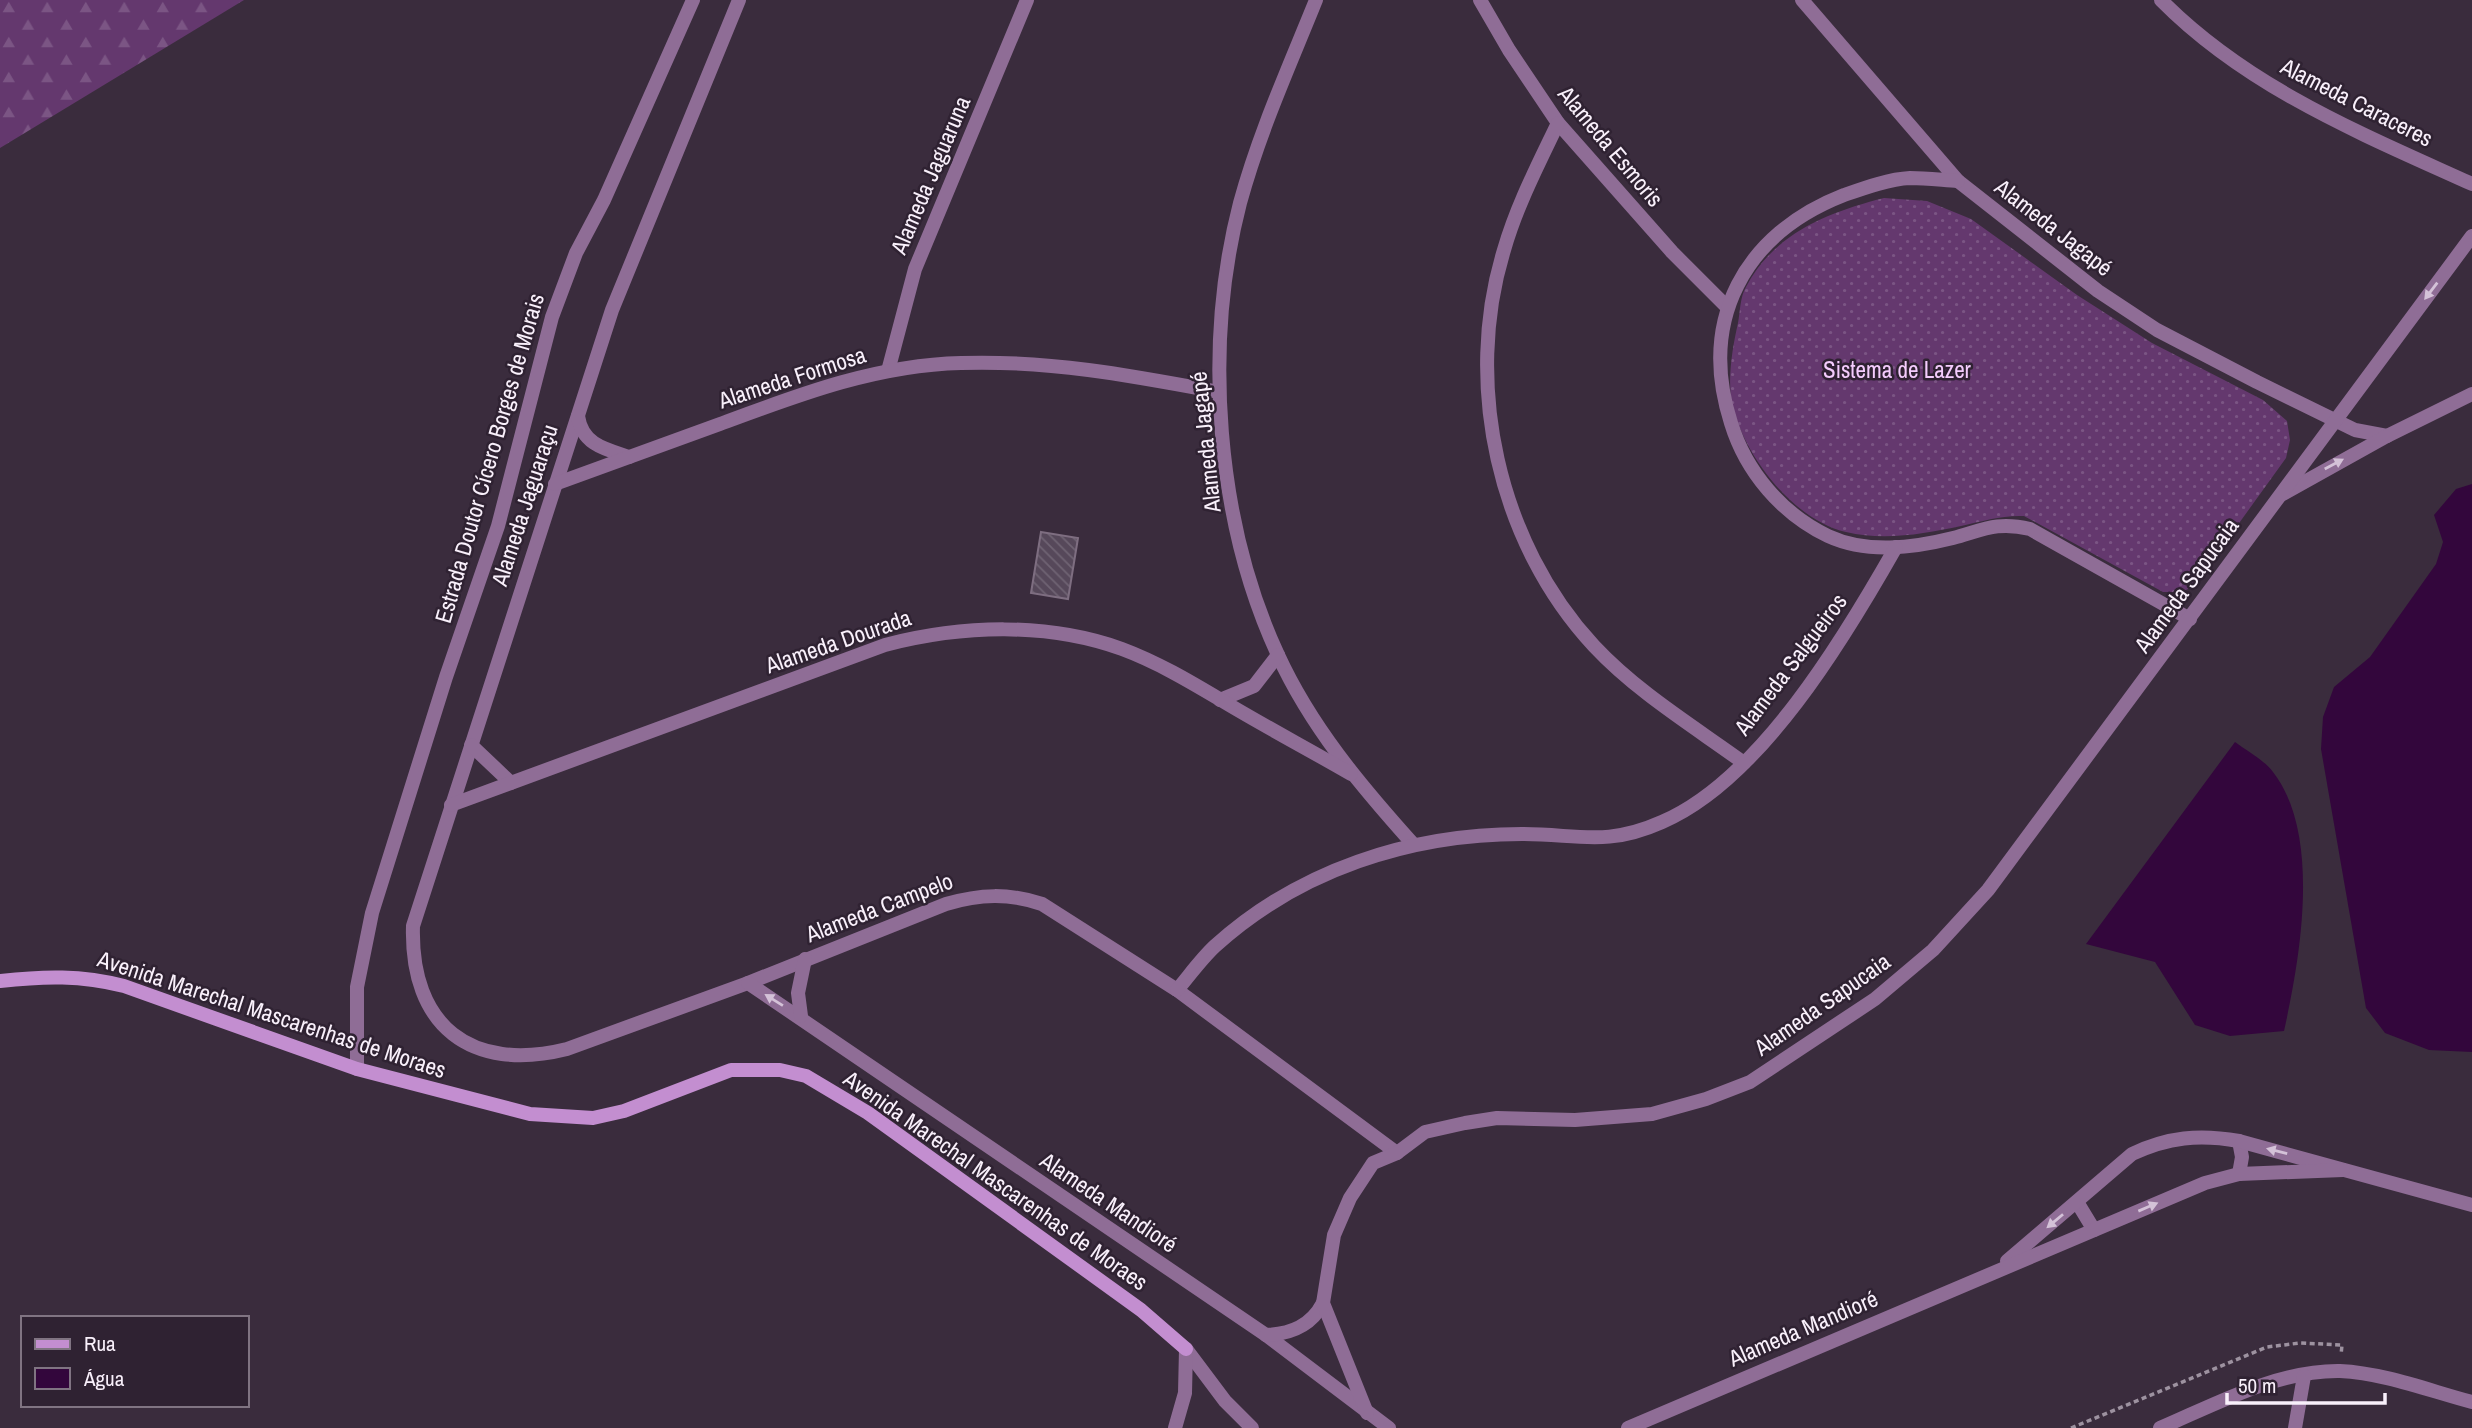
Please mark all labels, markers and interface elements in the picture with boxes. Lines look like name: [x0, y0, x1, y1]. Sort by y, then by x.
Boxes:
street label: Alameda Caraceres: [2275, 50, 2438, 154]
street label: Alameda Esmoris: [1551, 78, 1671, 213]
street label: Alameda Jaguaruna: [882, 91, 977, 260]
street label: Alameda Jagapé: [1988, 171, 2119, 283]
one-way arrow: [2424, 281, 2438, 300]
street label: Estrada Doutor Cícero Borges de Morais: [427, 289, 551, 627]
street label: Alameda Formosa: [713, 338, 870, 416]
park label: Sistema de Lazer: [1823, 354, 1972, 385]
street label: Alameda Jagapé: [1182, 370, 1228, 515]
street label: Alameda Jaguaraçu: [483, 420, 565, 591]
one-way arrow: [2325, 458, 2344, 470]
street label: Alameda Sapucaia: [2126, 511, 2246, 659]
street label: Alameda Salgueiros: [1726, 587, 1853, 742]
street label: Alameda Dourada: [760, 601, 915, 681]
street label: Alameda Campelo: [800, 865, 957, 950]
street label: Avenida Marechal Mascarenhas de Moraes: [93, 943, 450, 1085]
street label: Alameda Sapucaia: [1747, 945, 1897, 1063]
one-way arrow: [765, 993, 784, 1006]
street label: Avenida Marechal Mascarenhas de Moraes: [837, 1062, 1154, 1297]
street label: Alameda Mandioré: [1033, 1144, 1184, 1259]
one-way arrow: [2266, 1145, 2288, 1156]
one-way arrow: [2138, 1201, 2159, 1212]
one-way arrow: [2047, 1213, 2064, 1228]
street label: Alameda Mandioré: [1723, 1283, 1882, 1374]
legend: [21, 1316, 248, 1407]
text: Rua: [84, 1329, 116, 1358]
scale bar: [2227, 1362, 2384, 1406]
text: Água: [83, 1364, 125, 1393]
text: 50 m: [2238, 1371, 2276, 1400]

